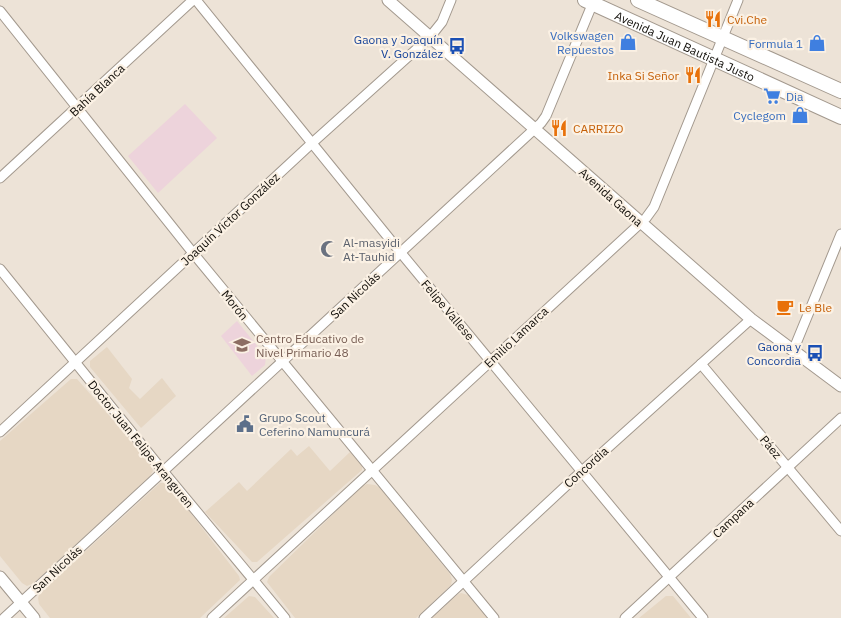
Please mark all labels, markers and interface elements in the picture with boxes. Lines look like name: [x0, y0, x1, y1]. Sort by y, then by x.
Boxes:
street label: Avenida Juan Bautista Justo: [613, 7, 758, 84]
restaurant icon: Cvi.Che: [703, 9, 723, 29]
place label: Cvi.Che: [727, 12, 768, 27]
place label: Volkswagen Repuestos: [550, 28, 614, 57]
place label: Gaona y Joaquín V. González: [354, 32, 443, 61]
shop icon: Volkswagen Repuestos: [618, 32, 638, 52]
shop icon: Formula 1: [807, 33, 827, 53]
bus stop icon: Gaona y Joaquín V. González: [447, 36, 467, 56]
place label: Formula 1: [748, 36, 803, 51]
street label: Bahía Blanca: [66, 60, 128, 119]
restaurant icon: Inka Si Señor: [683, 65, 703, 85]
place label: Inka Si Señor: [608, 68, 680, 83]
supermarket icon: Dia: [762, 86, 782, 106]
place label: Dia: [786, 89, 804, 104]
shop icon: Cyclegom: [790, 105, 810, 125]
place label: Cyclegom: [733, 108, 786, 123]
restaurant icon: CARRIZO: [549, 118, 569, 138]
place label: CARRIZO: [573, 121, 624, 136]
street label: Avenida Gaona: [576, 164, 646, 230]
street label: Joaquín Victor González: [178, 169, 283, 269]
place label: Al-masyidi At-Tauhid: [343, 235, 400, 264]
mosque icon: Al-masyidi At-Tauhid: [319, 239, 339, 259]
street label: San Nicolás: [327, 268, 383, 322]
street label: Felipe Vallese: [418, 277, 478, 344]
street label: Morón: [218, 287, 252, 323]
cafe icon: Le Ble: [775, 297, 795, 317]
place label: Le Ble: [799, 300, 832, 315]
street label: Emilio Lamarca: [481, 303, 552, 371]
place label: Centro Educativo de Nivel Primario 48: [256, 331, 365, 360]
school or university icon: Centro Educativo de Nivel Primario 48: [232, 335, 252, 355]
place label: Gaona y Concordia: [747, 339, 802, 368]
bus stop icon: Gaona y Concordia: [805, 343, 825, 363]
street label: Doctor Juan Felipe Aranguren: [85, 377, 197, 511]
place label: Grupo Scout Ceferino Namuncurá: [259, 410, 370, 439]
public building icon: Grupo Scout Ceferino Namuncurá: [235, 414, 255, 434]
street label: Páez: [757, 432, 785, 462]
street label: Concordia: [561, 443, 612, 491]
street label: Campana: [709, 495, 757, 541]
street label: San Nicolás: [29, 542, 85, 596]

